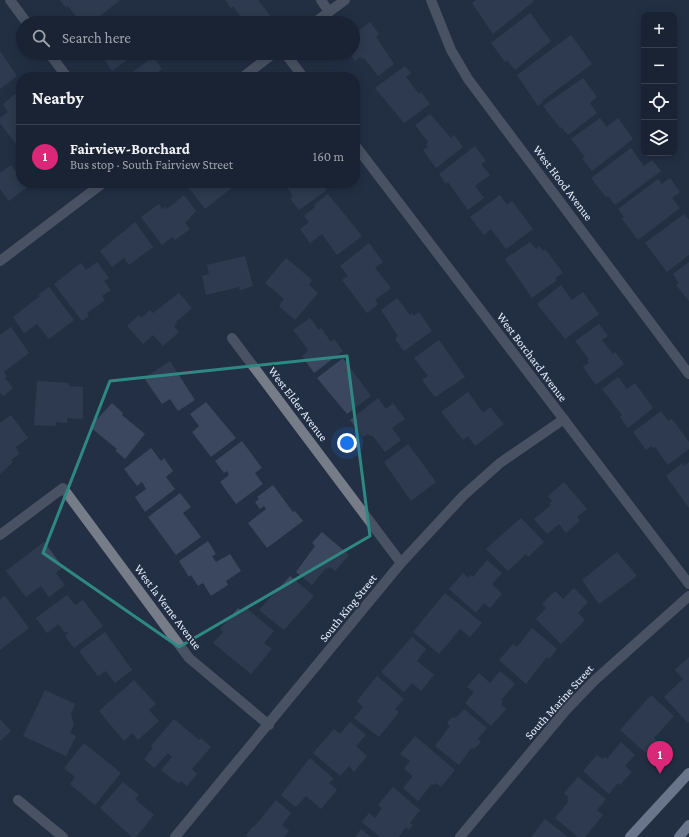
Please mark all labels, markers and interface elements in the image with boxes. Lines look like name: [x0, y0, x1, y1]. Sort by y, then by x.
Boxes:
map controls: [641, 12, 677, 156]
button: +: [641, 12, 677, 48]
search box: [16, 16, 360, 60]
icon: search: [30, 27, 52, 49]
text: Search here: [62, 30, 131, 46]
button: −: [641, 48, 677, 84]
button: locate: [641, 84, 677, 120]
text: Nearby: [32, 89, 84, 108]
button: layers: [641, 120, 677, 156]
text: Fairview-Borchard: [70, 141, 190, 157]
street label: West Hood Avenue: [530, 143, 596, 223]
text: 1: [43, 149, 47, 164]
text: 160 m: [313, 149, 344, 164]
text: Bus stop · South Fairview Street: [70, 157, 233, 172]
street label: West Borchard Avenue: [494, 310, 570, 404]
street label: West Elder Avenue: [265, 364, 331, 444]
your location: [337, 433, 357, 453]
street label: West la Verne Avenue: [131, 562, 205, 652]
street label: South King Street: [316, 570, 380, 645]
street label: South Marine Street: [522, 661, 597, 742]
pin: 1: [647, 741, 673, 774]

